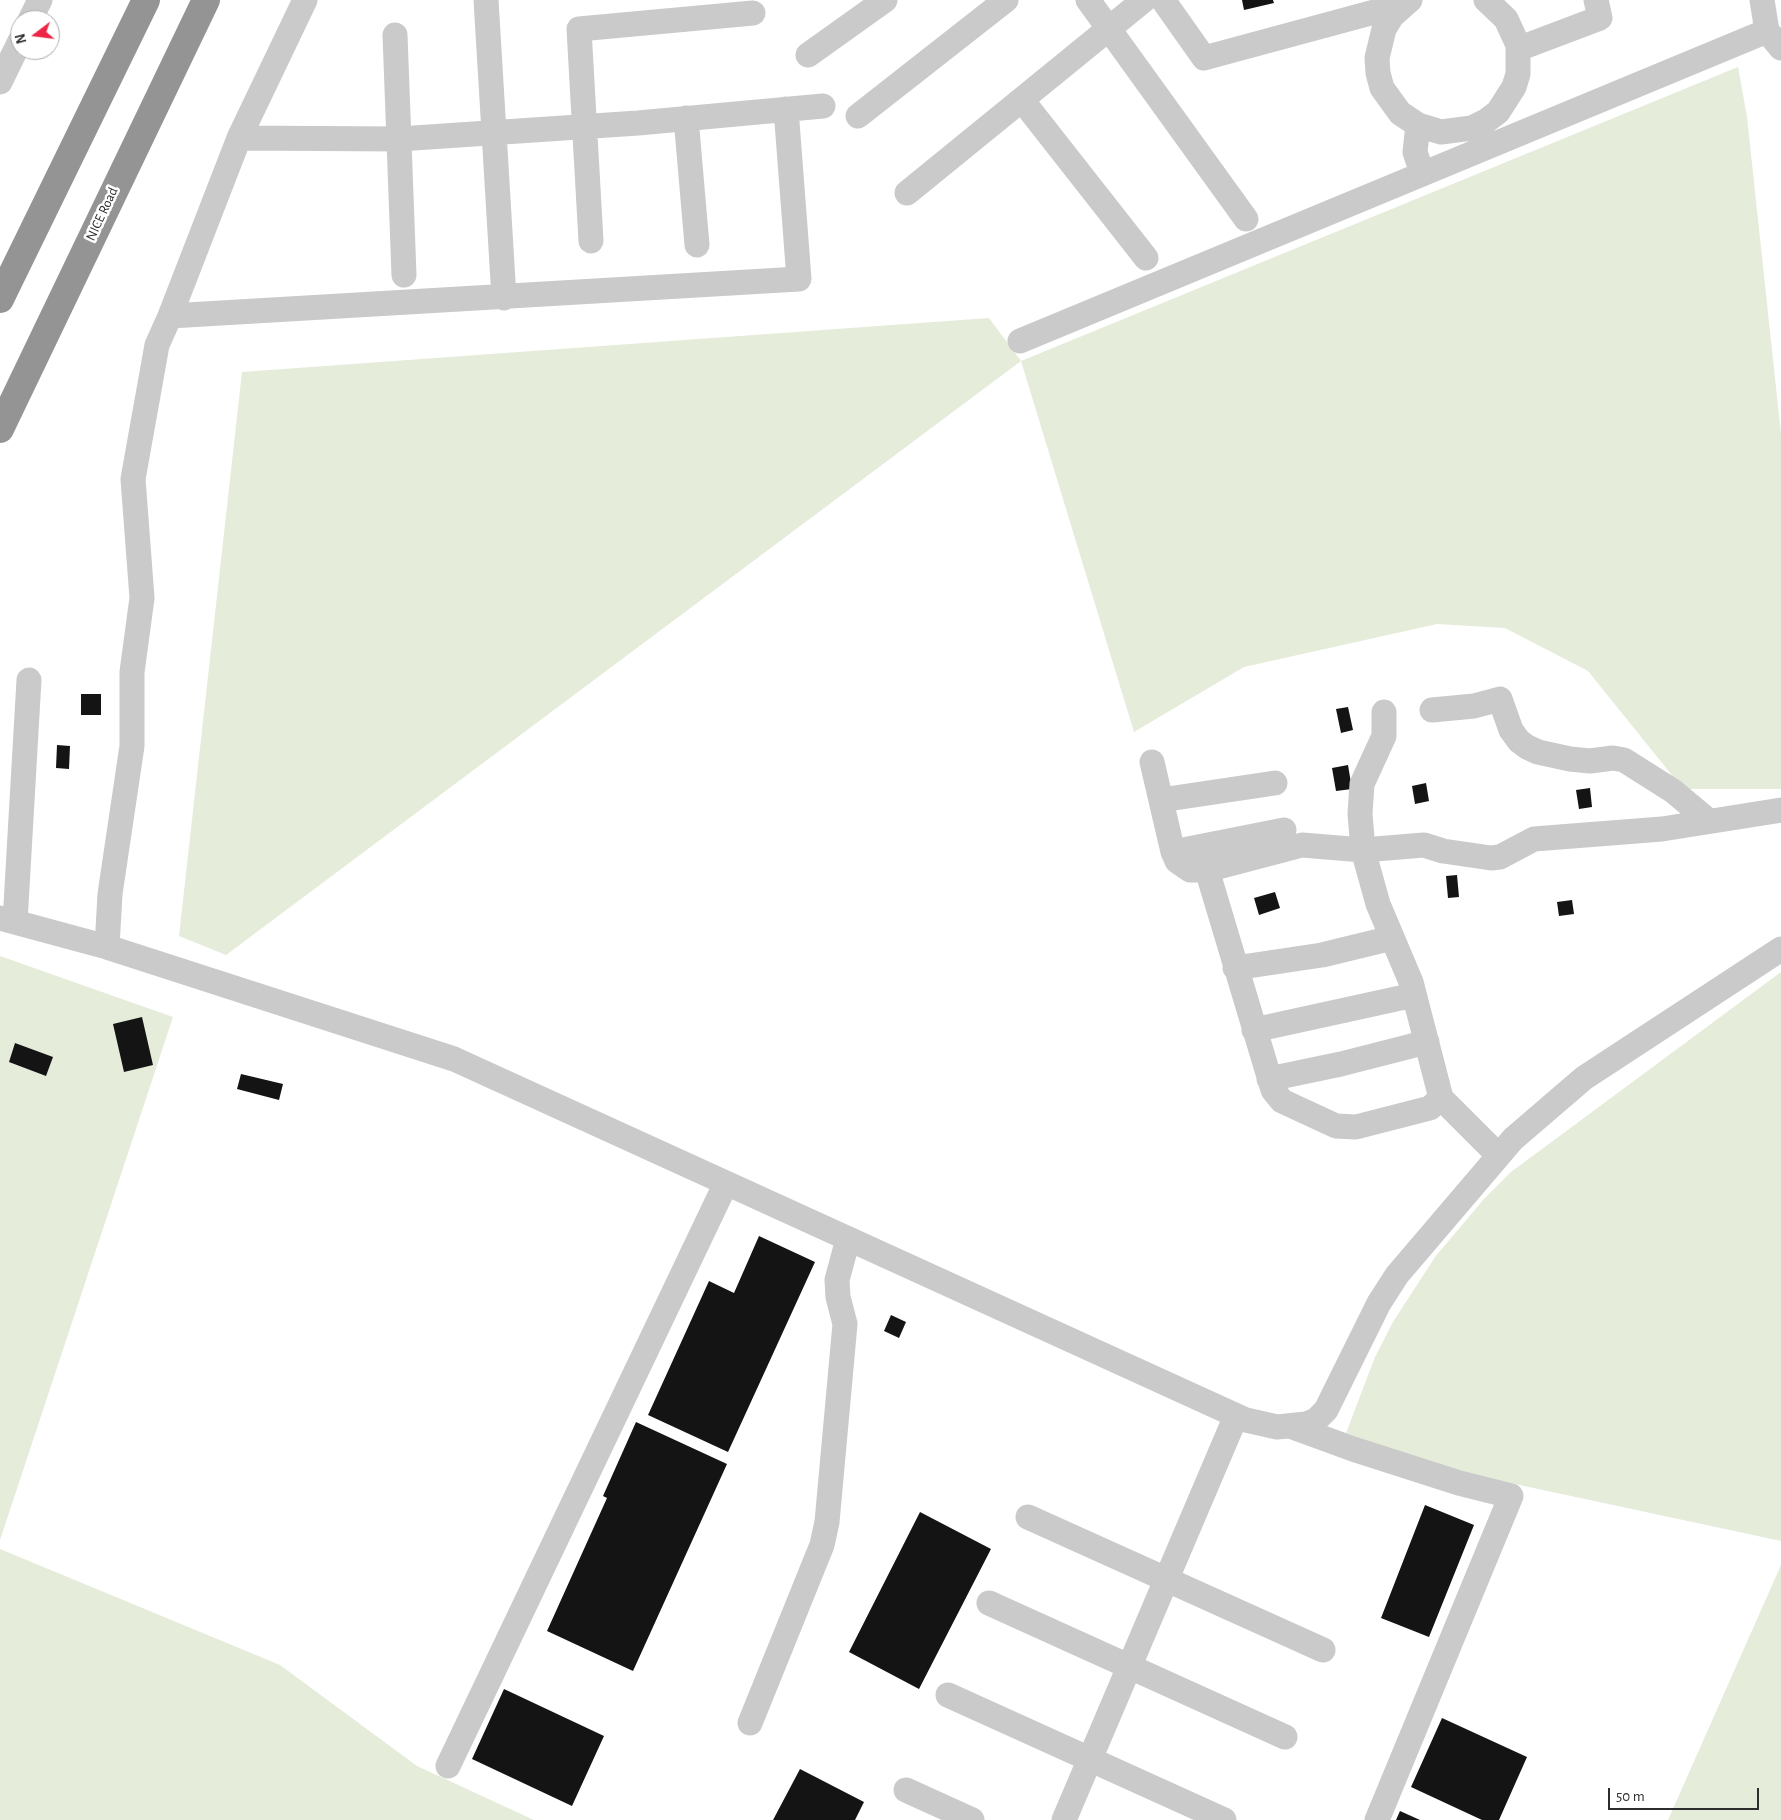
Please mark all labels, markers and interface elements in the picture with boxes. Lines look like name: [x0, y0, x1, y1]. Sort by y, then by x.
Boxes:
north arrow: [10, 10, 60, 60]
text: N: [13, 32, 30, 45]
street label: NICE Road: [82, 185, 122, 243]
scale bar: [1611, 1778, 1762, 1810]
text: 50 m: [1616, 1789, 1645, 1804]

